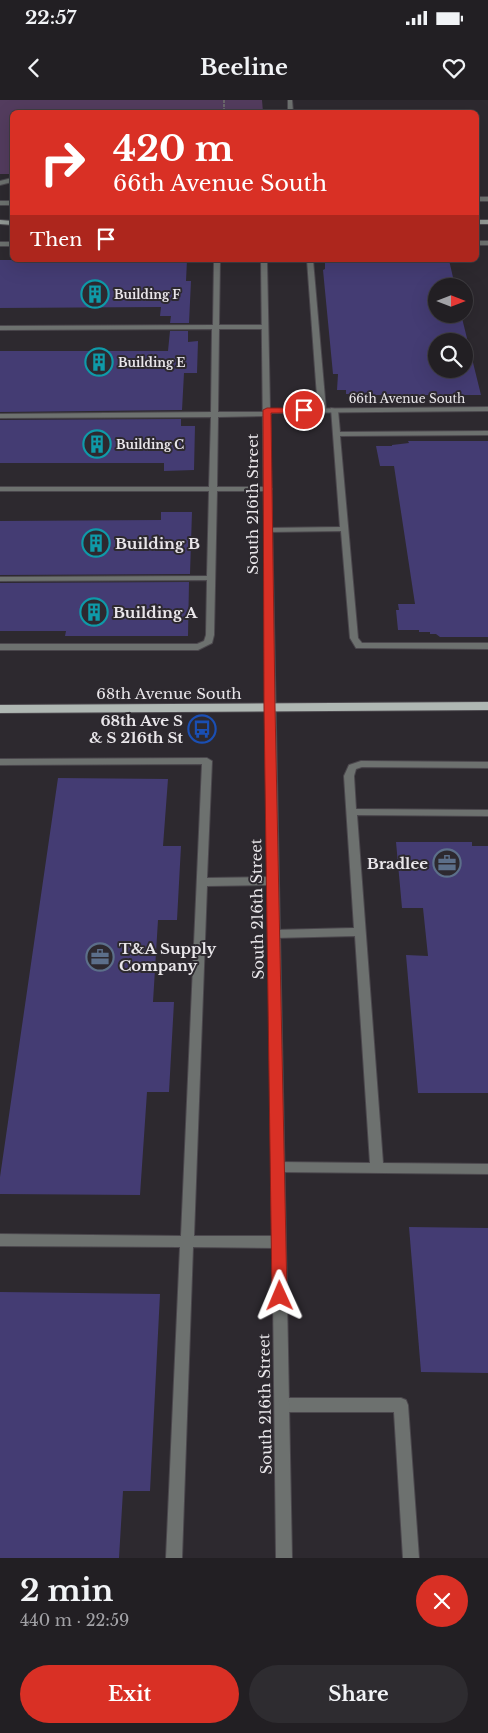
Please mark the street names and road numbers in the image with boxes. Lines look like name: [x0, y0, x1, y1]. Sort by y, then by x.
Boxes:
street label: 66th Avenue South: [349, 391, 465, 406]
street label: South 216th Street: [243, 433, 262, 574]
street label: 68th Avenue South: [96, 684, 242, 703]
street label: South 216th Street: [246, 838, 268, 980]
street label: South 216th Street: [254, 1333, 276, 1475]

